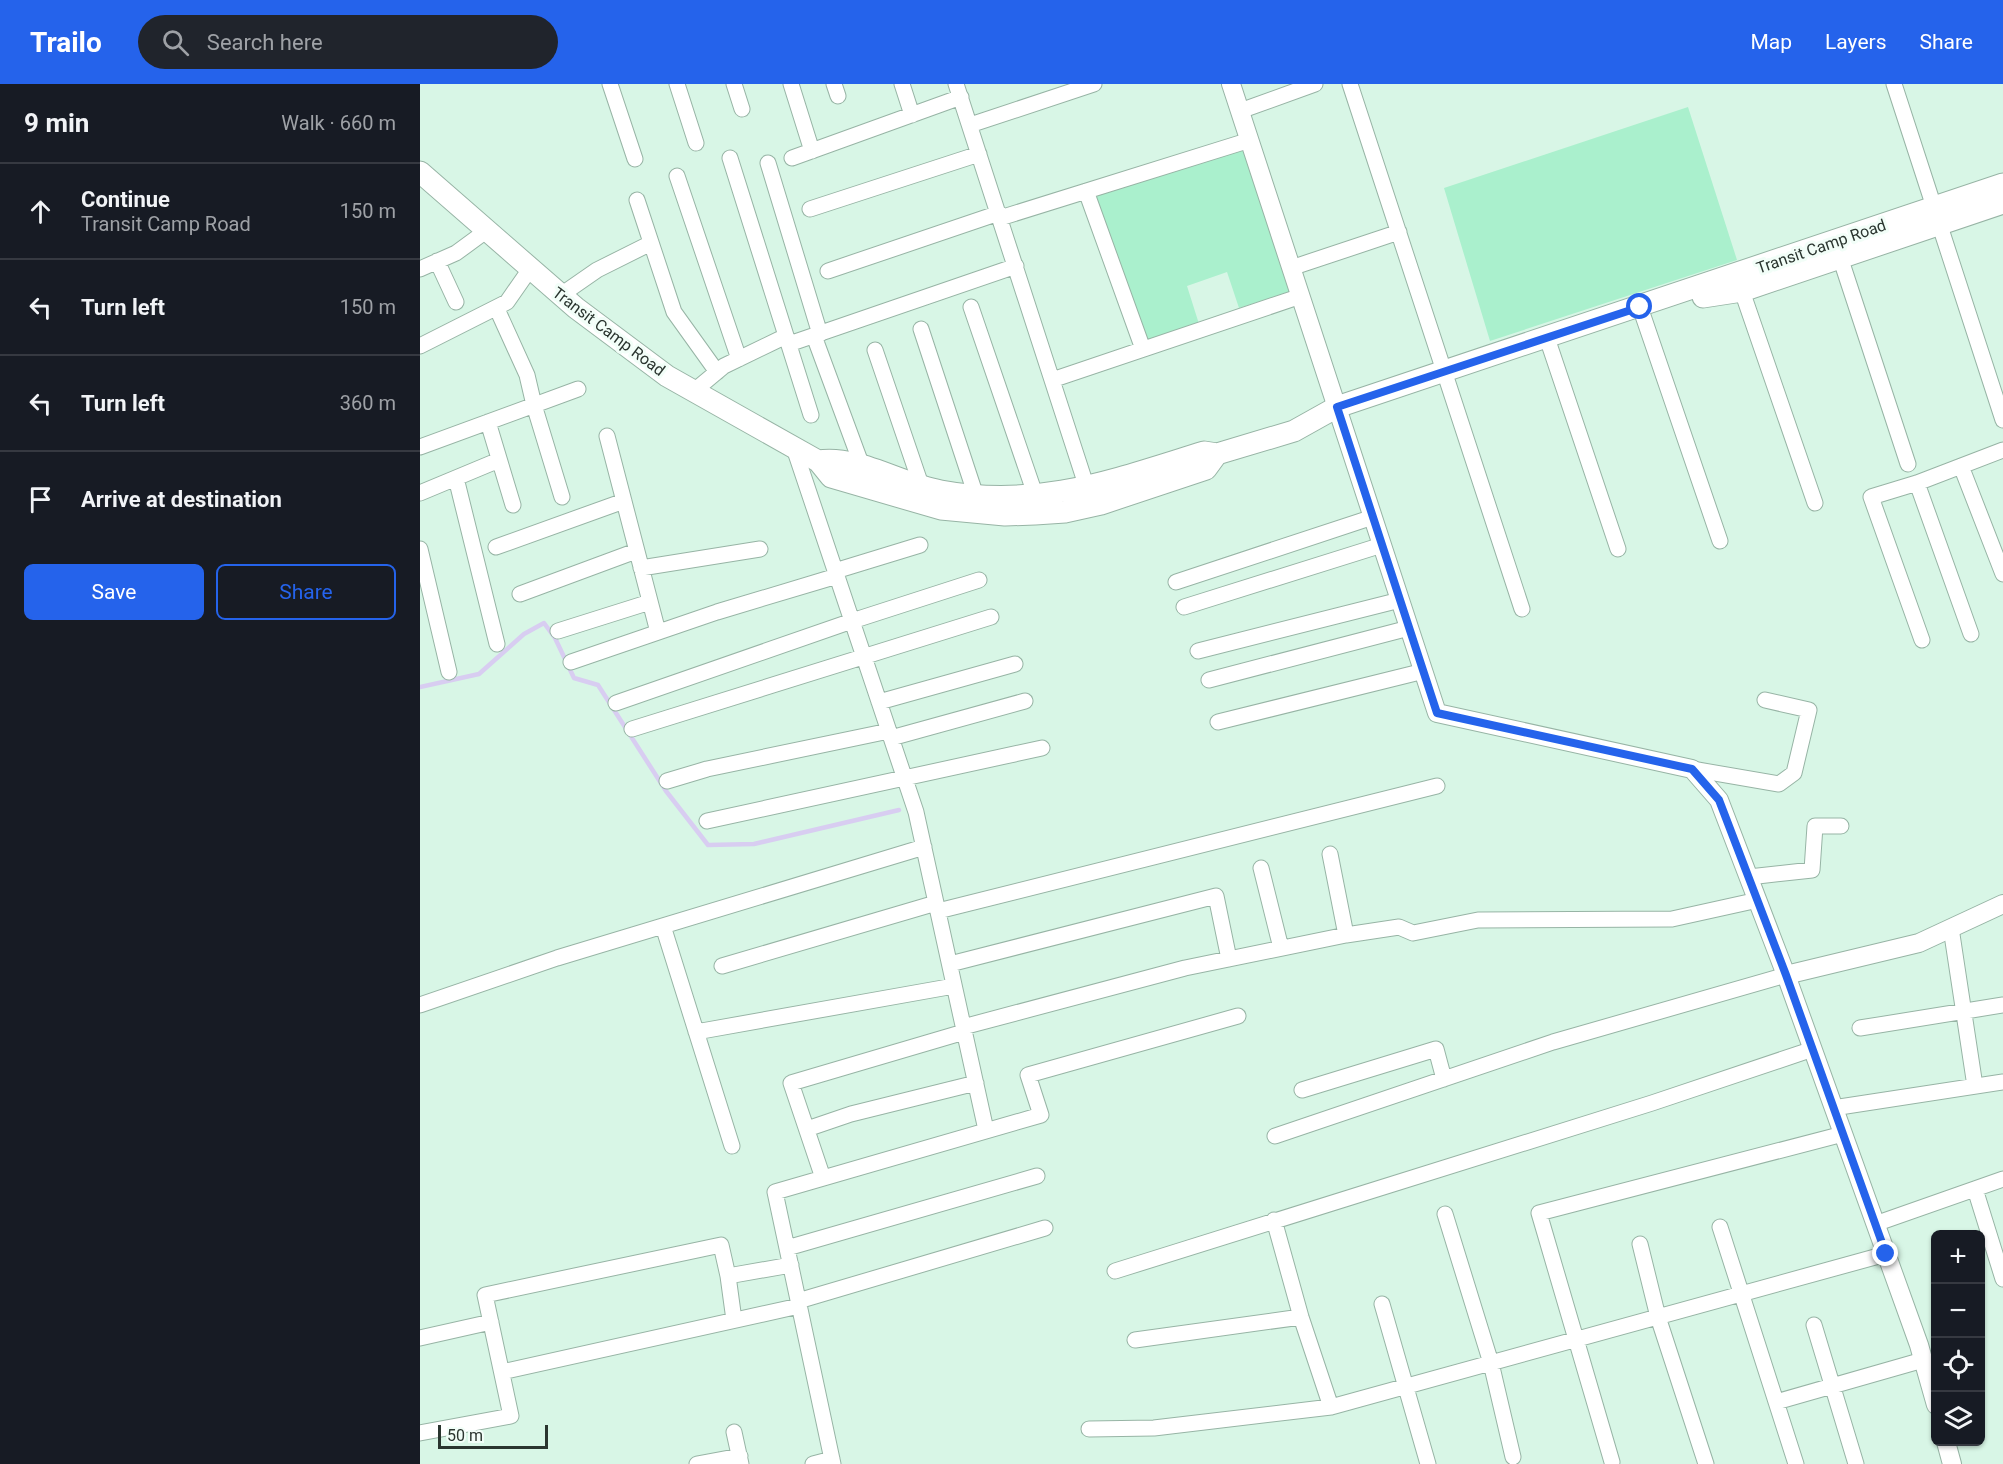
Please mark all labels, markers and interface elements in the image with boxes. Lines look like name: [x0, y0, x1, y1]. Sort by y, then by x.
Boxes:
search box: [138, 15, 558, 69]
text: Trailo: [30, 26, 102, 59]
icon: search: [159, 26, 192, 59]
text: Search here: [207, 30, 323, 55]
text: Map: [1750, 30, 1792, 54]
text: Layers: [1825, 30, 1886, 54]
text: Share: [1919, 30, 1973, 54]
text: 9 min: [24, 108, 89, 138]
text: Walk · 660 m: [281, 111, 396, 135]
text: Continue: [81, 187, 170, 212]
icon: ahead: [24, 195, 57, 228]
text: 150 m: [340, 199, 396, 223]
text: Transit Camp Road: [81, 212, 251, 236]
street label: Transit Camp Road: [1754, 215, 1888, 278]
street label: Transit Camp Road: [549, 283, 669, 380]
icon: left: [24, 291, 57, 324]
route start: [1626, 293, 1652, 319]
text: Turn left: [81, 295, 165, 320]
text: 150 m: [340, 295, 396, 319]
icon: left: [24, 387, 57, 420]
text: Turn left: [81, 391, 165, 416]
text: 360 m: [340, 391, 396, 415]
icon: arrive: [24, 483, 57, 516]
text: Arrive at destination: [81, 487, 282, 512]
button: Save: [24, 564, 204, 620]
button: Share: [216, 564, 396, 620]
map controls: [1931, 1230, 1985, 1446]
button: +: [1931, 1230, 1985, 1284]
route end: [1872, 1240, 1898, 1266]
button: −: [1931, 1284, 1985, 1338]
button: locate: [1931, 1338, 1985, 1392]
button: layers: [1931, 1392, 1985, 1446]
scale bar: [438, 1422, 548, 1450]
text: 50 m: [447, 1426, 483, 1445]

